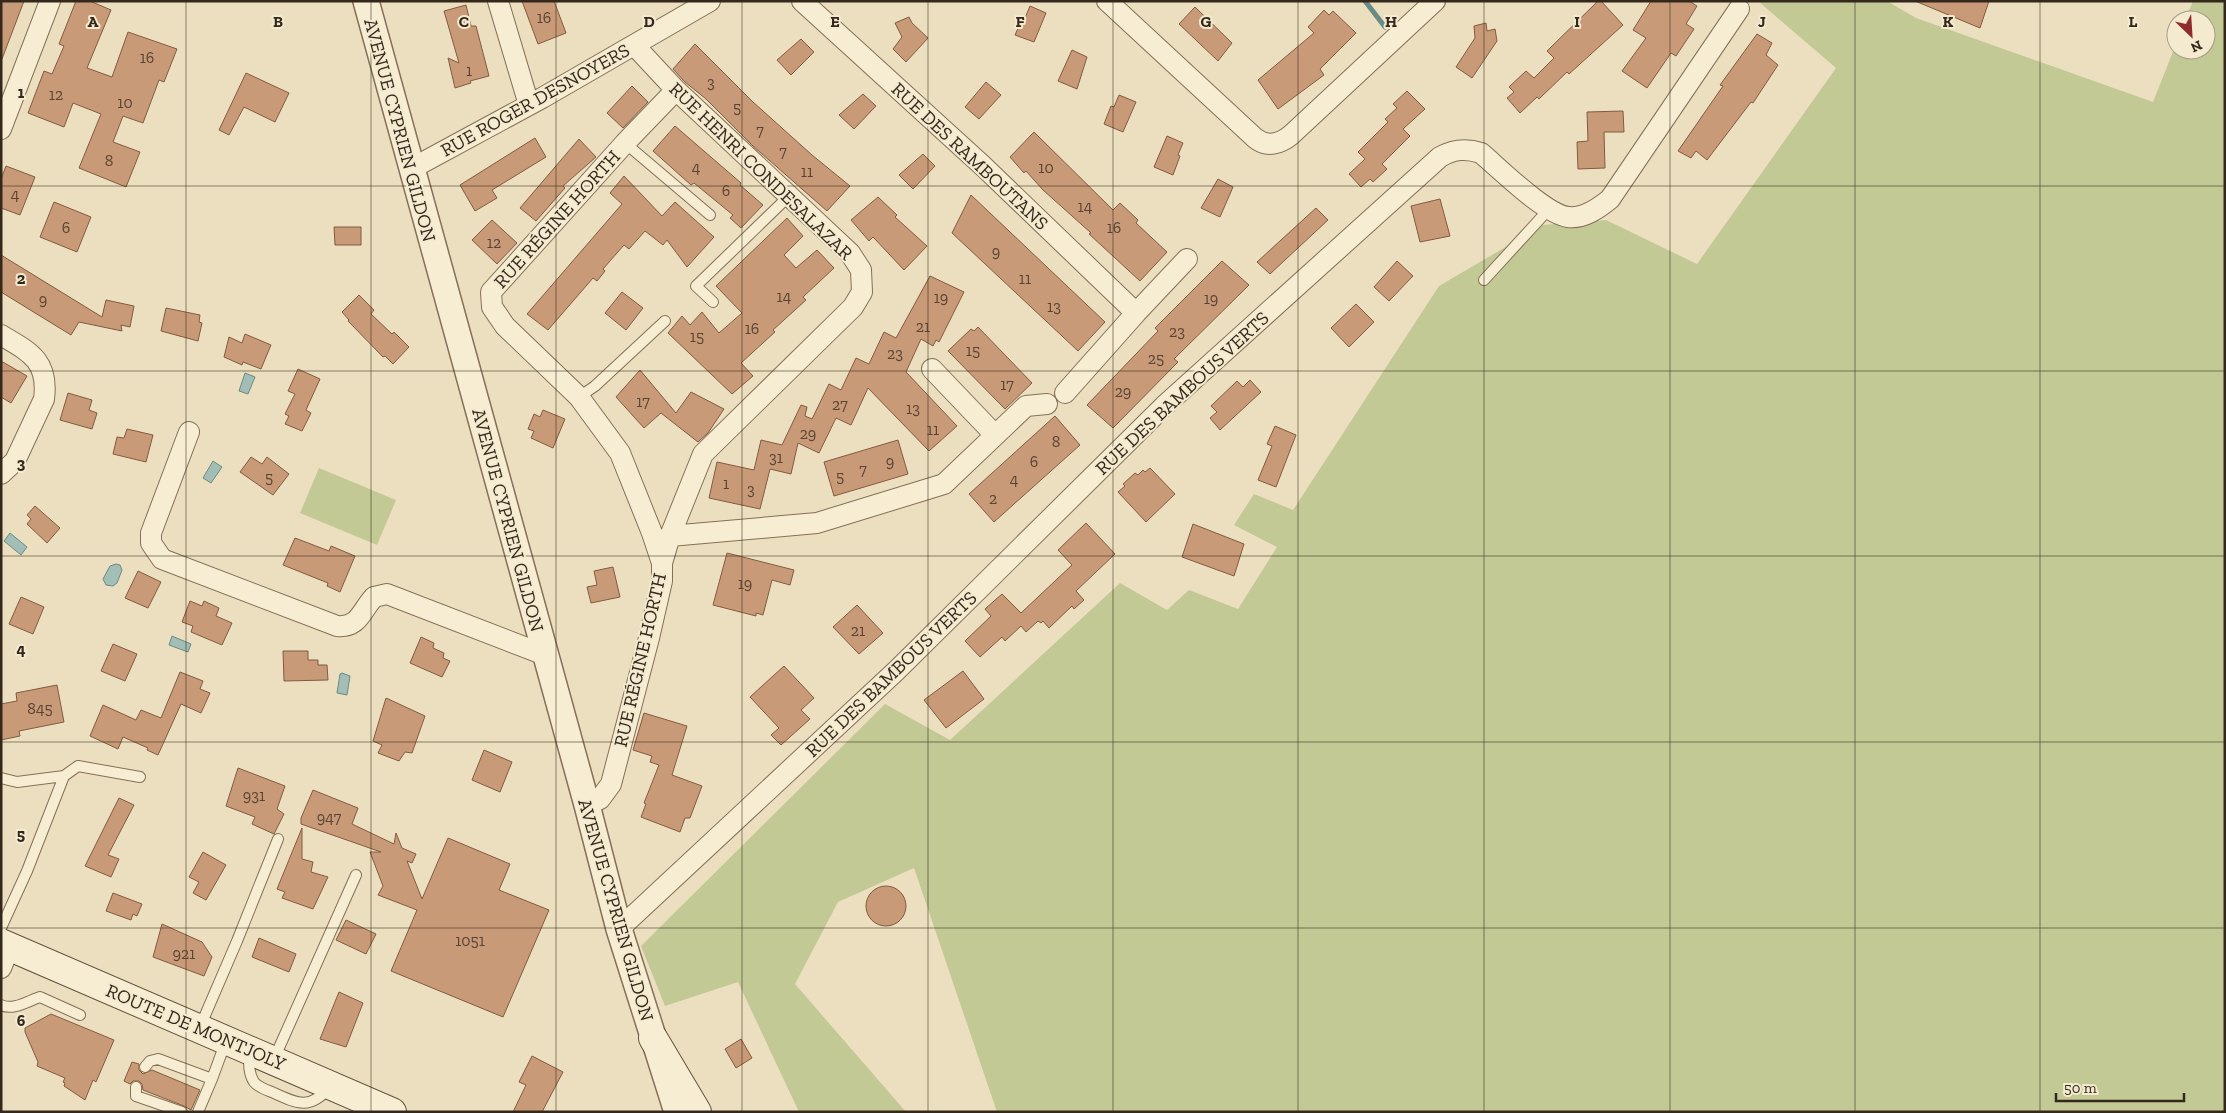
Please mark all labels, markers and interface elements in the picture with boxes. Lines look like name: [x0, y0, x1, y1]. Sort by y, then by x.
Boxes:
house number: 16: [537, 8, 551, 27]
north arrow: [2166, 10, 2216, 60]
text: A: [88, 12, 99, 31]
text: B: [273, 12, 283, 31]
text: C: [459, 12, 469, 31]
text: D: [643, 12, 655, 31]
text: E: [830, 12, 840, 31]
text: F: [1015, 12, 1025, 31]
text: G: [1201, 12, 1212, 31]
text: H: [1385, 12, 1397, 31]
text: I: [1574, 12, 1580, 31]
text: J: [1758, 12, 1766, 31]
text: K: [1943, 12, 1954, 31]
text: L: [2129, 12, 2138, 31]
street label: AVENUE CYPRIEN GILDON: [359, 16, 441, 244]
text: N: [2188, 36, 2205, 56]
street label: RUE ROGER DESNOYERS: [436, 38, 634, 162]
house number: 16: [140, 48, 154, 67]
house number: 1: [466, 61, 472, 80]
house number: 3: [707, 73, 715, 92]
street label: RUE HENRI CONDESALAZAR: [664, 77, 858, 265]
street label: RUE DES RAMBOUTANS: [887, 77, 1053, 235]
text: 1: [18, 83, 25, 102]
house number: 12: [49, 85, 63, 104]
house number: 10: [117, 93, 133, 112]
house number: 5: [733, 98, 741, 117]
house number: 7: [756, 121, 764, 140]
house number: 7: [779, 142, 787, 161]
street label: RUE RÉGINE HORTH: [489, 145, 625, 293]
house number: 8: [105, 151, 113, 170]
house number: 4: [692, 158, 701, 177]
house number: 10: [1038, 158, 1054, 177]
house number: 11: [801, 162, 813, 181]
house number: 6: [722, 181, 730, 200]
house number: 4: [11, 185, 20, 204]
house number: 14: [1078, 197, 1093, 216]
house number: 6: [62, 218, 70, 237]
house number: 16: [1107, 218, 1121, 237]
house number: 12: [487, 233, 501, 252]
house number: 9: [992, 242, 1000, 261]
text: 2: [17, 269, 26, 288]
house number: 11: [1019, 269, 1031, 288]
house number: 14: [777, 287, 792, 306]
house number: 19: [934, 288, 948, 307]
house number: 19: [1204, 289, 1218, 308]
house number: 9: [39, 290, 47, 309]
house number: 13: [1047, 297, 1061, 316]
street label: RUE DES BAMBOUS VERTS: [1090, 306, 1274, 480]
house number: 21: [916, 317, 930, 336]
house number: 16: [745, 319, 759, 338]
house number: 23: [1169, 322, 1185, 341]
house number: 15: [690, 327, 704, 346]
house number: 15: [966, 341, 980, 360]
house number: 23: [887, 344, 903, 363]
house number: 25: [1148, 349, 1164, 368]
house number: 17: [1000, 375, 1014, 394]
house number: 29: [1115, 382, 1131, 401]
house number: 17: [636, 392, 650, 411]
house number: 27: [832, 395, 848, 414]
house number: 13: [906, 399, 920, 418]
street label: AVENUE CYPRIEN GILDON: [467, 406, 549, 634]
house number: 11: [927, 420, 939, 439]
house number: 29: [800, 424, 816, 443]
house number: 8: [1052, 432, 1060, 451]
house number: 31: [769, 448, 783, 467]
house number: 9: [886, 452, 894, 471]
house number: 6: [1030, 452, 1038, 471]
text: 3: [17, 454, 26, 473]
house number: 7: [859, 460, 867, 479]
house number: 5: [836, 467, 844, 486]
house number: 5: [265, 468, 273, 487]
house number: 4: [1010, 470, 1019, 489]
house number: 1: [723, 474, 729, 493]
house number: 3: [747, 480, 755, 499]
house number: 2: [989, 489, 997, 508]
street label: RUE RÉGINE HORTH: [609, 571, 671, 749]
house number: 19: [738, 574, 752, 593]
street label: RUE DES BAMBOUS VERTS: [801, 586, 981, 762]
house number: 21: [851, 621, 865, 640]
text: 4: [16, 640, 26, 659]
house number: 845: [27, 699, 53, 718]
house number: 931: [243, 786, 265, 805]
street label: AVENUE CYPRIEN GILDON: [573, 796, 659, 1024]
house number: 947: [317, 808, 342, 827]
text: 5: [17, 825, 25, 844]
house number: 1051: [455, 931, 485, 950]
house number: 921: [173, 944, 195, 963]
street label: ROUTE DE MONTJOLY: [103, 979, 290, 1075]
text: 6: [17, 1011, 26, 1030]
scale bar: [2056, 1070, 2184, 1102]
text: 50 m: [2064, 1079, 2097, 1097]

